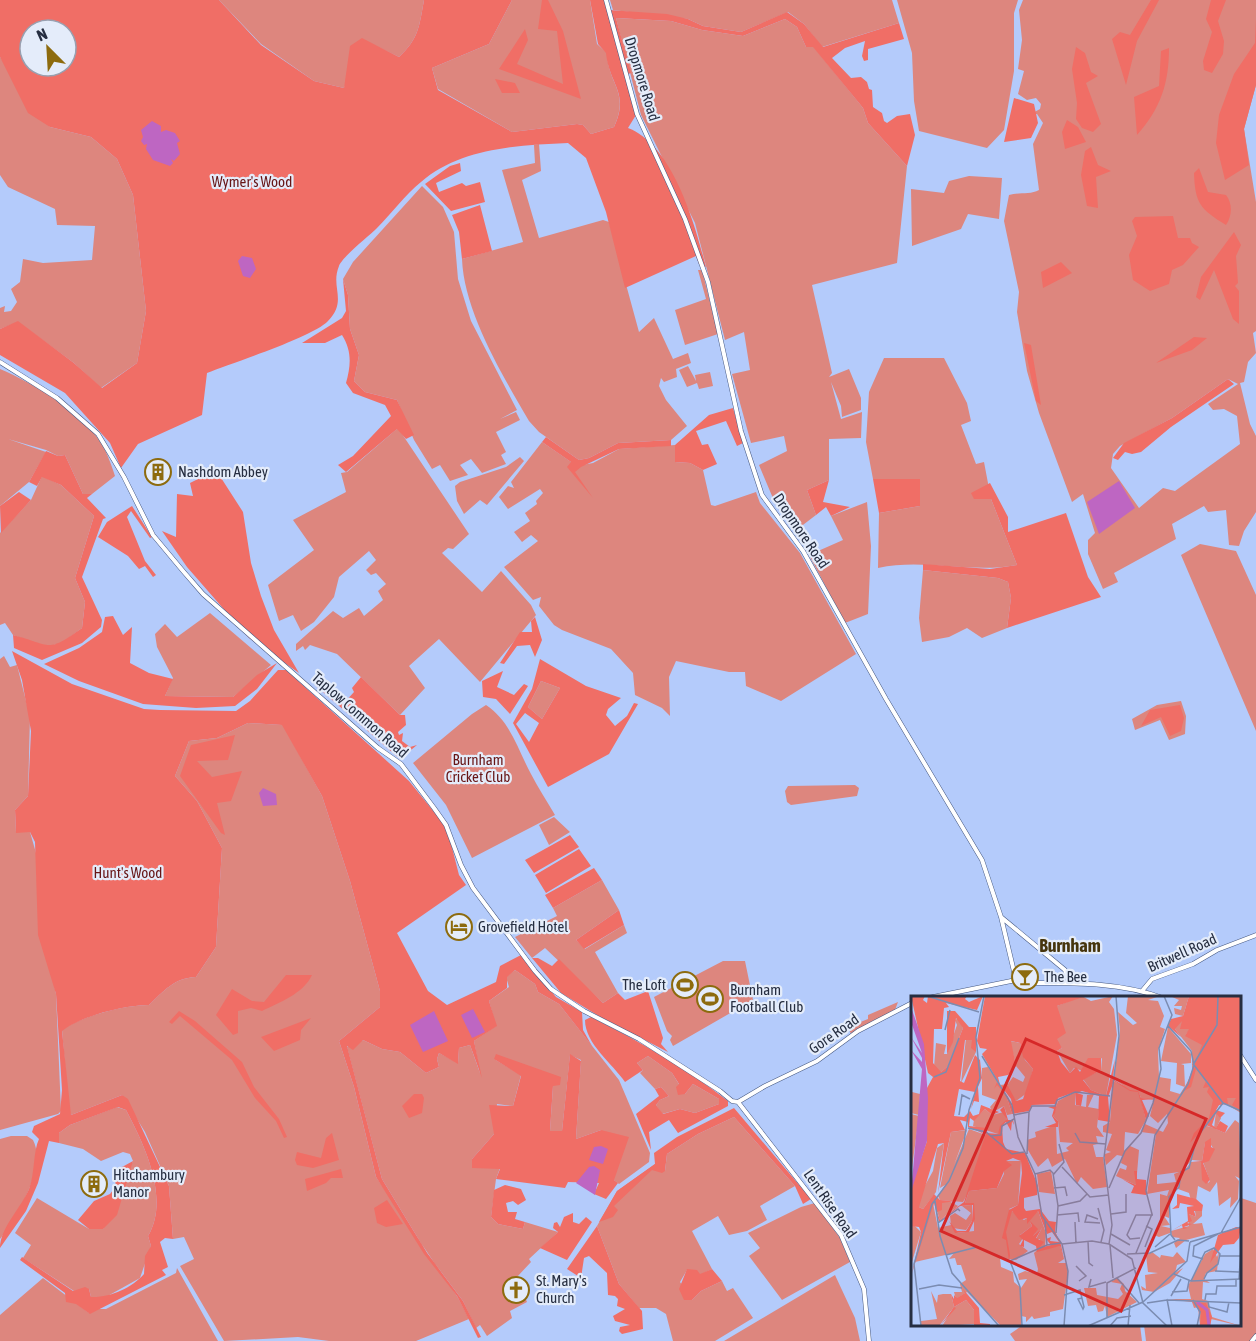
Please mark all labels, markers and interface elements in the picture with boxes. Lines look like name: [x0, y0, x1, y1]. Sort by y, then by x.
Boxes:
north arrow: [18, 18, 78, 78]
text: N: [34, 24, 50, 44]
street label: Dropmore Road: [622, 35, 663, 123]
park label: Wymer's Wood: [212, 173, 292, 190]
building icon: Nashdom Abbey: [143, 457, 173, 487]
place label: Nashdom Abbey: [178, 463, 268, 480]
street label: Dropmore Road: [770, 490, 833, 571]
street label: Taplow Common Road: [309, 668, 412, 761]
park label: Burnham Cricket Club: [446, 751, 510, 785]
park label: Hunt's Wood: [93, 864, 163, 881]
hotel icon: Grovefield Hotel: [444, 912, 474, 942]
place label: Grovefield Hotel: [478, 918, 568, 935]
street label: Britwell Road: [1145, 930, 1219, 975]
district label: Burnham: [1039, 935, 1101, 956]
bar icon: The Bee: [1010, 962, 1040, 992]
place label: The Bee: [1044, 968, 1087, 985]
sports icon: The Loft: [670, 970, 700, 1000]
place label: The Loft: [622, 976, 666, 993]
place label: Burnham Football Club: [730, 981, 803, 1015]
sports icon: Burnham Football Club: [695, 984, 725, 1014]
inset map: [911, 996, 1241, 1326]
street label: Gore Road: [806, 1010, 862, 1057]
place label: Hitchambury Manor: [113, 1166, 185, 1200]
street label: Lent Rise Road: [800, 1166, 860, 1241]
building icon: Hitchambury Manor: [79, 1169, 109, 1199]
place label: St. Mary's Church: [536, 1272, 587, 1306]
church icon: St. Mary's Church: [501, 1275, 531, 1305]

